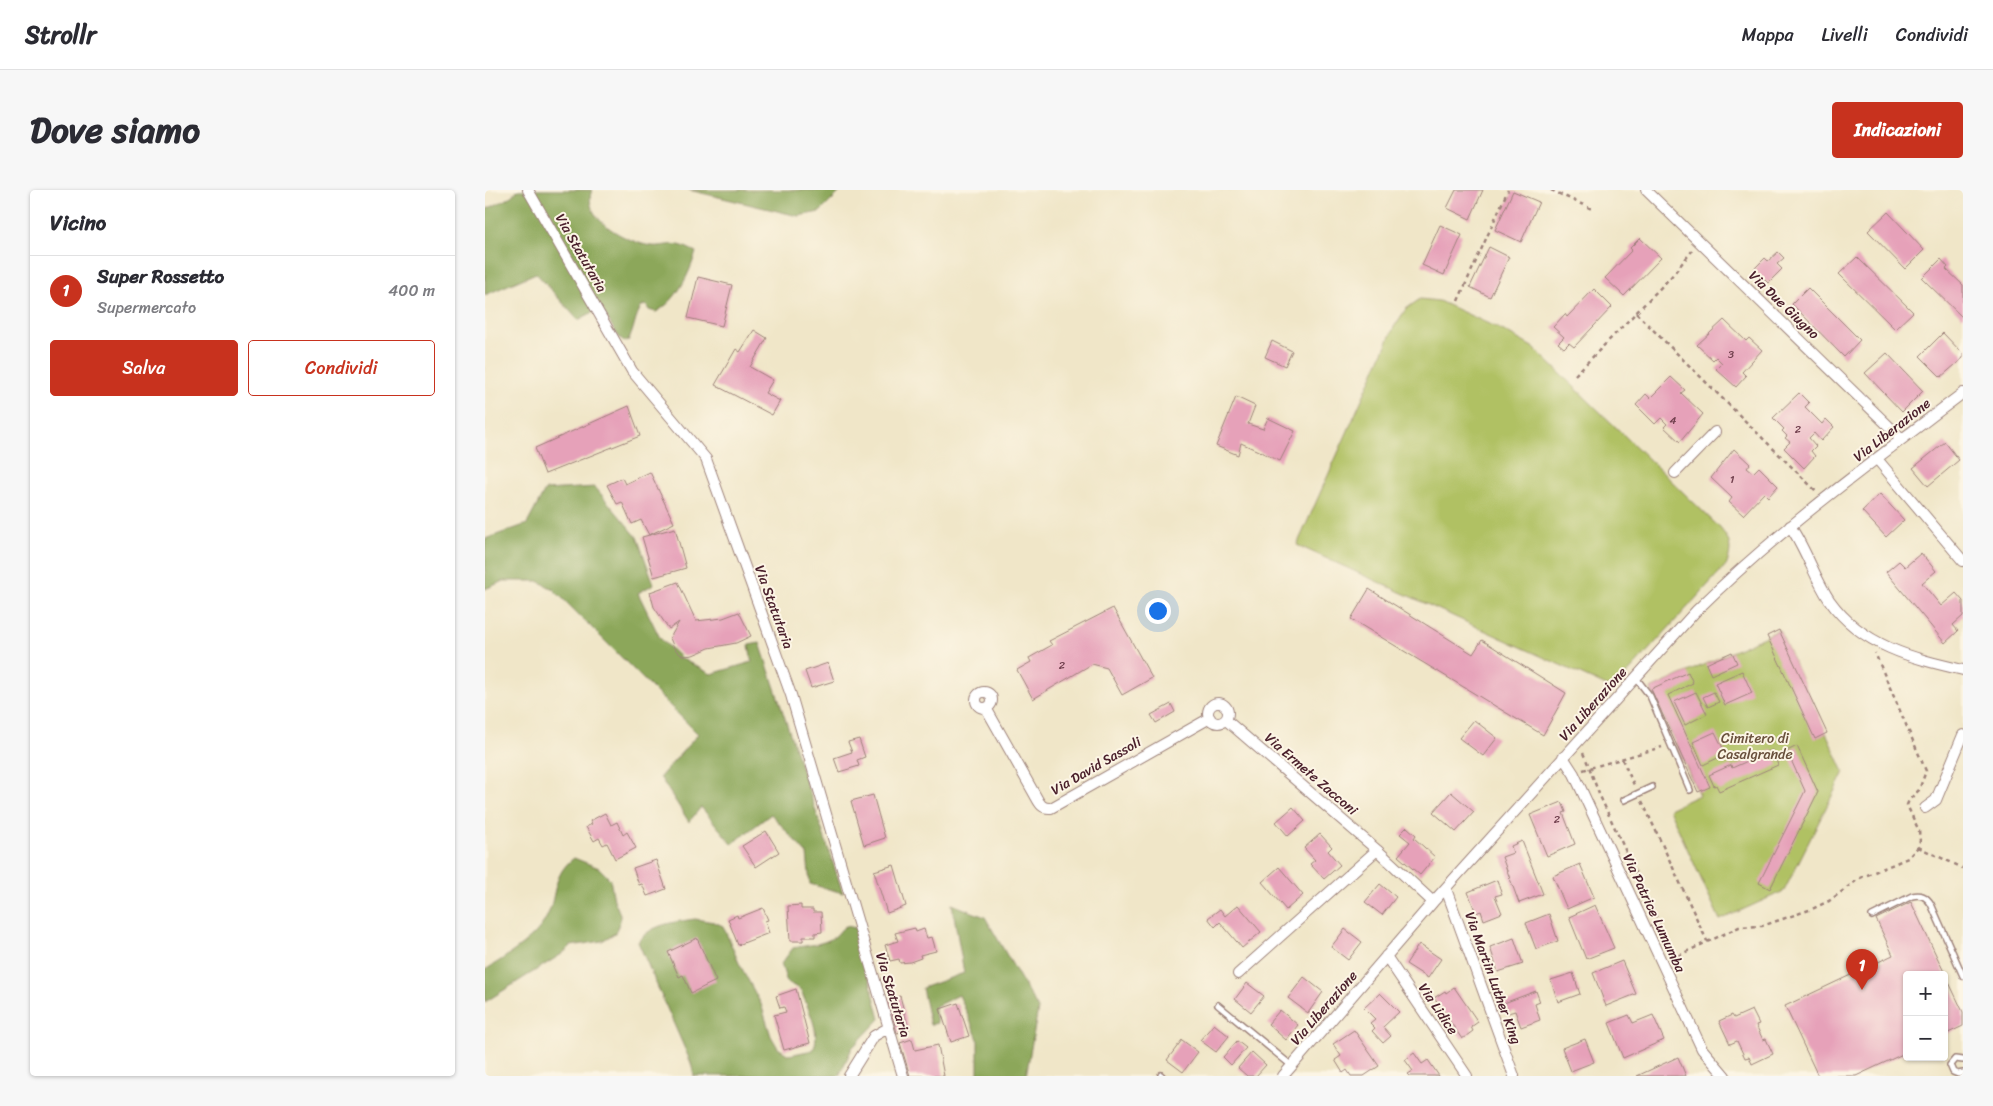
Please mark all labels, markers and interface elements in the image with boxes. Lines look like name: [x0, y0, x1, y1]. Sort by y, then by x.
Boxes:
text: Strollr: [25, 14, 96, 56]
text: Mappa: [1742, 19, 1794, 51]
text: Livelli: [1822, 19, 1868, 51]
text: Condividi: [1896, 19, 1968, 51]
text: Dove siamo: [30, 99, 200, 161]
button: Indicazioni: [1832, 102, 1963, 158]
text: Vicino: [50, 204, 106, 242]
street label: Via Statutaria: [548, 209, 614, 297]
text: Super Rossetto: [97, 260, 224, 293]
street label: Via Due Giugno: [1742, 264, 1826, 346]
text: 1: [63, 276, 69, 305]
text: 400 m: [388, 276, 435, 305]
text: Supermercato: [97, 293, 196, 322]
button: Salva: [50, 340, 238, 396]
button: Condividi: [248, 340, 435, 396]
house number: 3: [1728, 345, 1734, 364]
street label: Via Liberazione: [1848, 391, 1936, 469]
house number: 4: [1670, 411, 1677, 430]
house number: 2: [1795, 420, 1802, 439]
house number: 1: [1730, 470, 1735, 489]
street label: Via Statutaria: [747, 562, 801, 652]
your location: [1145, 598, 1171, 624]
house number: 2: [1059, 656, 1066, 675]
street label: Via Liberazione: [1553, 661, 1633, 747]
street label: Via Ermete Zacconi: [1259, 726, 1364, 823]
park label: Cimitero di Casalgrande: [1717, 726, 1793, 767]
street label: Via David Sassoli: [1046, 729, 1147, 802]
house number: 2: [1554, 810, 1561, 829]
street label: Via Patrice Lumumba: [1615, 849, 1693, 978]
street label: Via Martin Luther King: [1457, 908, 1529, 1048]
street label: Via Statutaria: [868, 949, 918, 1041]
pin: 1: [1846, 949, 1878, 990]
street label: Via Liberazione: [1284, 965, 1364, 1051]
map controls: [1903, 971, 1948, 1061]
button: +: [1903, 971, 1948, 1016]
street label: Via Lidice: [1411, 978, 1465, 1040]
button: −: [1903, 1016, 1948, 1061]

